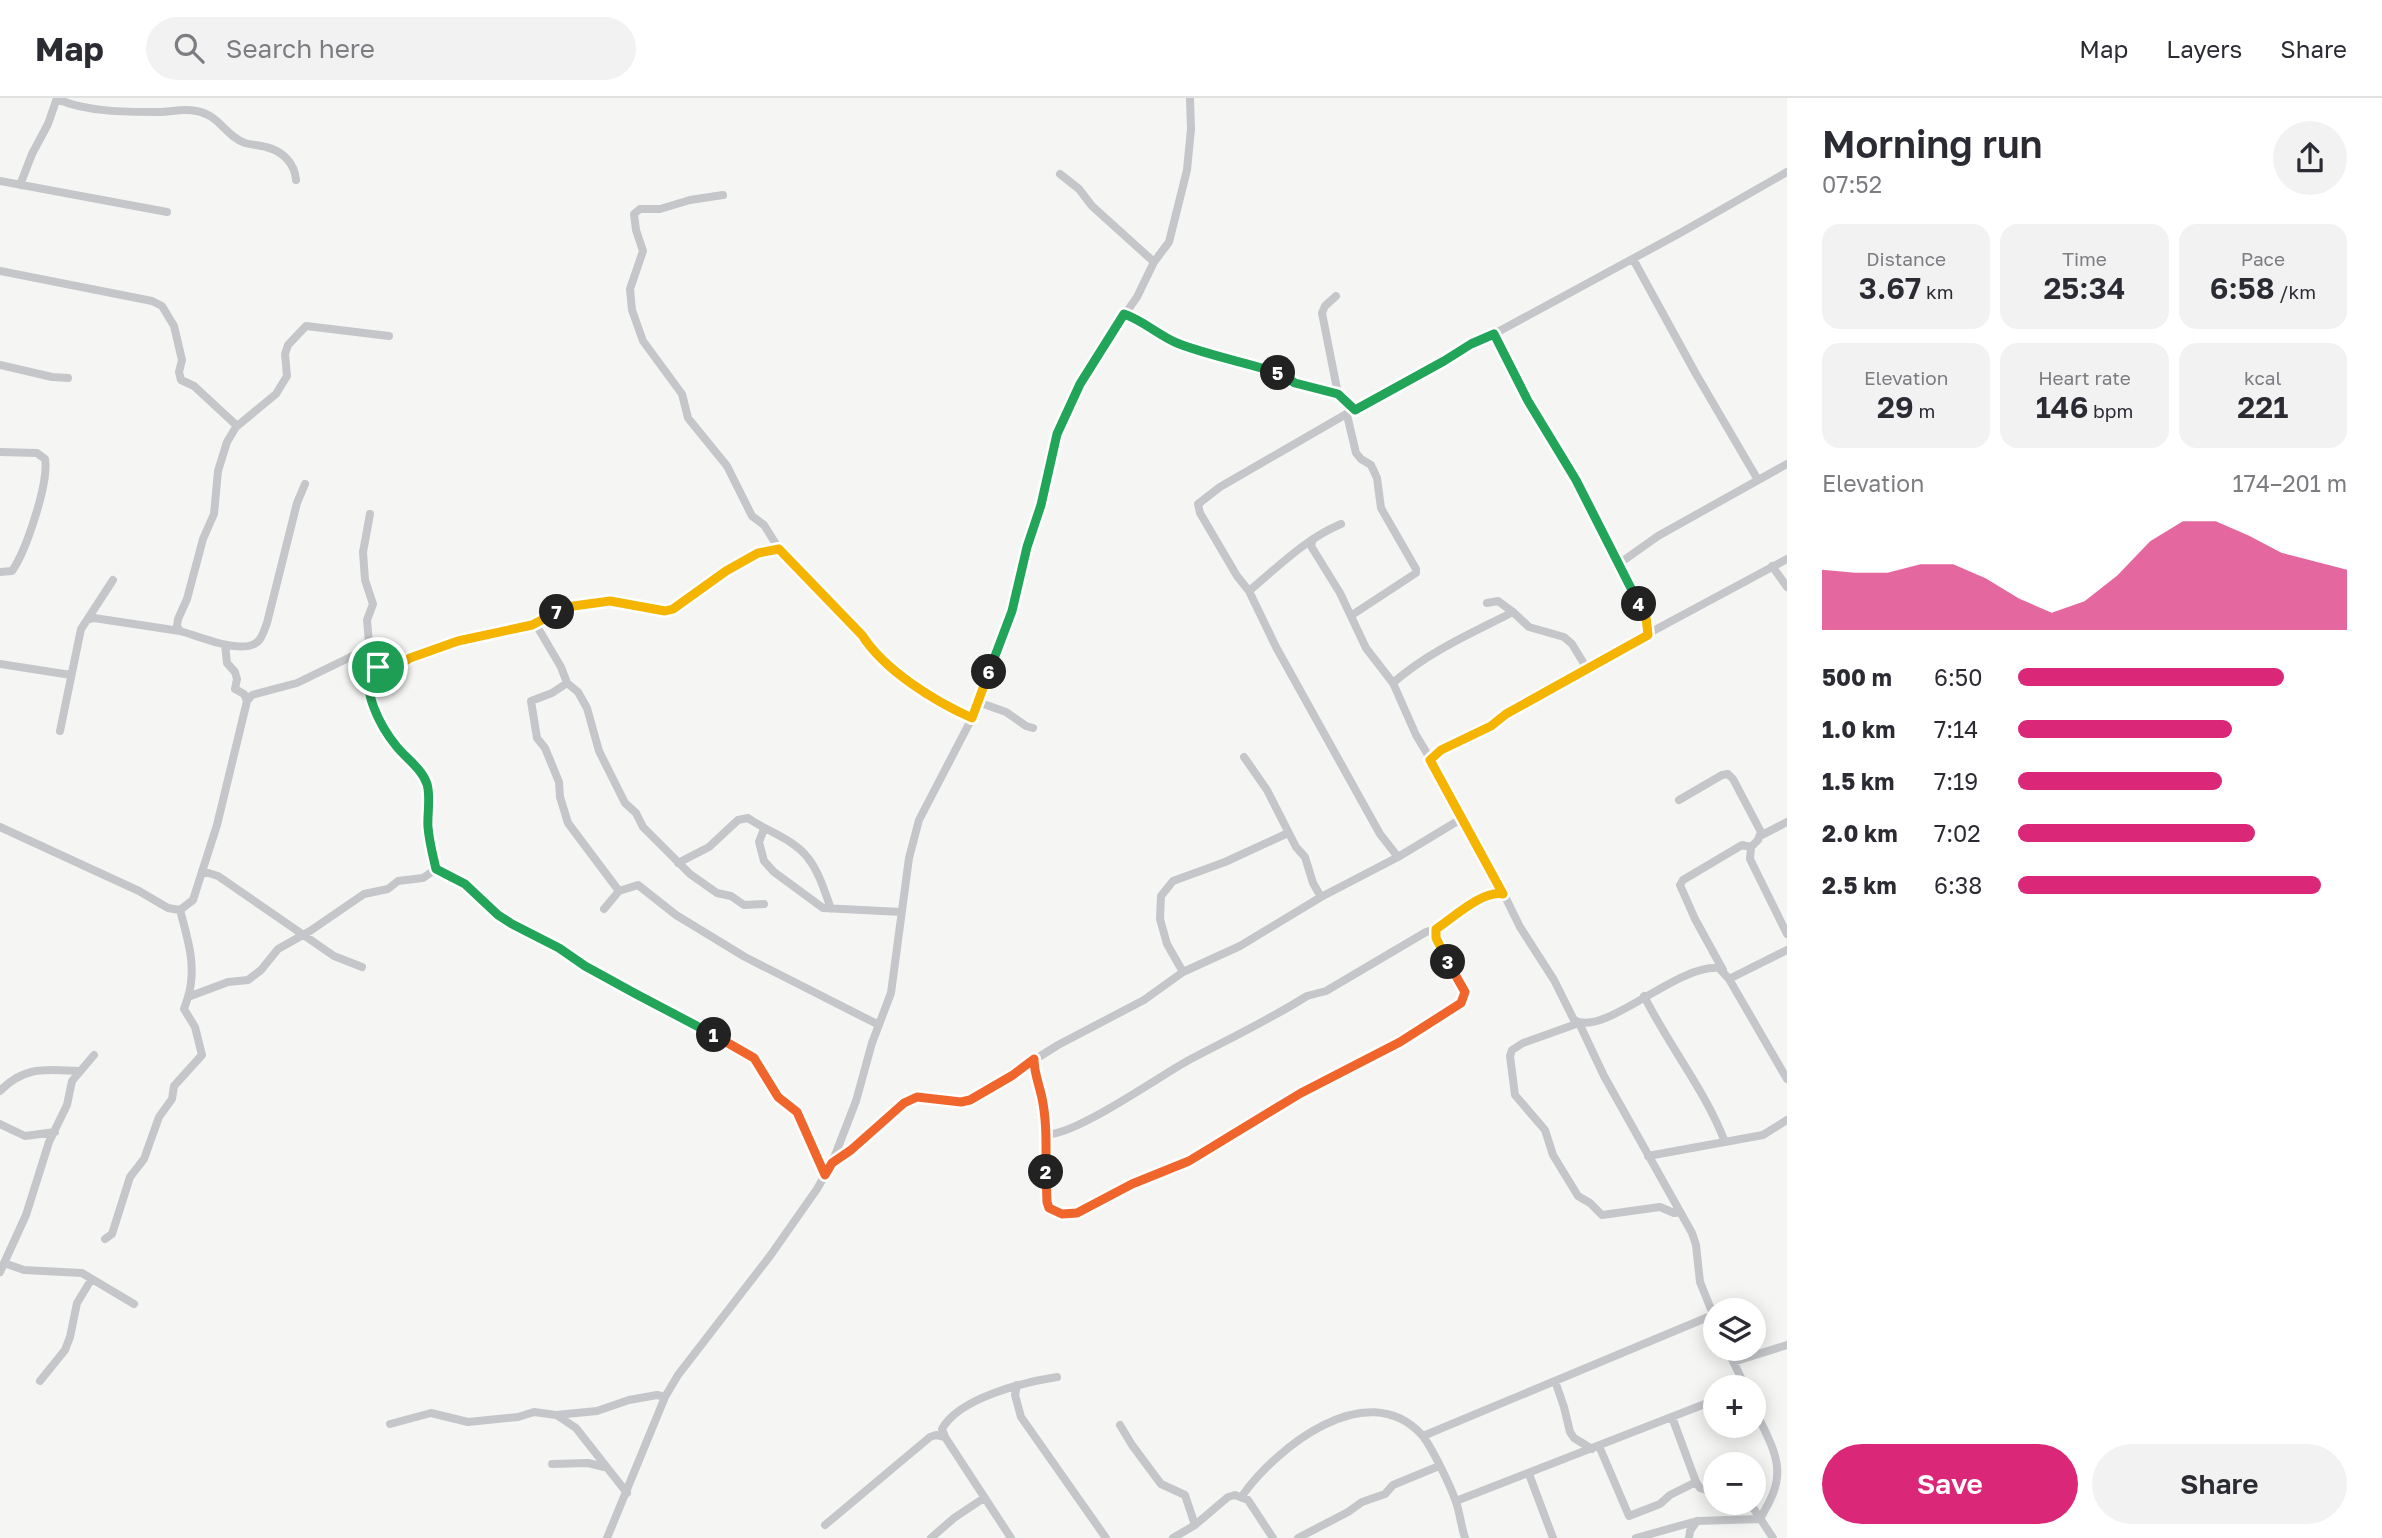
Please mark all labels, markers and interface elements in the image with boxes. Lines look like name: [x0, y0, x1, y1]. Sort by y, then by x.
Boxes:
search box: [146, 17, 636, 80]
text: Map: [35, 29, 104, 68]
icon: search: [170, 29, 208, 67]
text: Search here: [226, 33, 375, 64]
text: Map: [2079, 34, 2128, 63]
text: Layers: [2166, 34, 2242, 63]
text: Share: [2280, 34, 2347, 63]
text: Morning run: [1822, 121, 2043, 166]
button: share: [2273, 121, 2347, 195]
text: 07:52: [1822, 170, 1882, 198]
text: Distance: [1866, 247, 1946, 270]
text: Time: [2062, 247, 2107, 270]
text: Pace: [2241, 247, 2285, 270]
text: 3.67: [1859, 270, 1921, 306]
text: 25:34: [2043, 270, 2126, 306]
text: 6:58: [2210, 270, 2275, 306]
text: km: [1921, 280, 1953, 303]
text: /km: [2275, 280, 2316, 303]
pin: 5: [1260, 356, 1296, 390]
text: 5: [1272, 361, 1283, 384]
text: Elevation: [1864, 366, 1948, 389]
text: Heart rate: [2038, 366, 2131, 389]
text: kcal: [2244, 366, 2282, 389]
text: 29: [1877, 389, 1914, 425]
text: 146: [2036, 389, 2088, 425]
text: 221: [2237, 389, 2288, 425]
text: m: [1914, 399, 1935, 422]
text: bpm: [2088, 399, 2133, 422]
text: Elevation: [1822, 469, 1924, 497]
text: 174–201 m: [2233, 469, 2347, 497]
pin: 4: [1622, 587, 1656, 622]
text: 4: [1633, 592, 1644, 615]
pin: 7: [540, 594, 574, 630]
text: 7: [551, 600, 562, 623]
pin: [348, 637, 408, 697]
icon: arrive: [359, 648, 397, 686]
pin: 6: [972, 654, 1006, 690]
text: 6: [982, 660, 995, 683]
text: 500 m: [1822, 663, 1892, 691]
text: 6:50: [1934, 663, 1982, 691]
text: 1.0 km: [1822, 715, 1895, 743]
text: 7:14: [1934, 715, 1978, 743]
text: 1.5 km: [1822, 767, 1894, 795]
text: 7:19: [1934, 767, 1978, 795]
text: 2.0 km: [1822, 819, 1898, 847]
text: 7:02: [1934, 819, 1981, 847]
text: 2.5 km: [1822, 871, 1897, 899]
text: 6:38: [1934, 871, 1982, 899]
pin: 3: [1430, 944, 1466, 980]
text: 3: [1442, 950, 1453, 973]
pin: 1: [696, 1018, 732, 1052]
text: 1: [709, 1023, 718, 1046]
pin: 2: [1028, 1154, 1064, 1190]
text: 2: [1040, 1160, 1051, 1183]
map controls: [1703, 1298, 1766, 1515]
button: layers: [1703, 1298, 1766, 1361]
button: +: [1703, 1375, 1766, 1438]
button: Save: [1822, 1444, 2078, 1524]
button: Share: [2092, 1444, 2347, 1524]
button: −: [1703, 1452, 1766, 1515]

